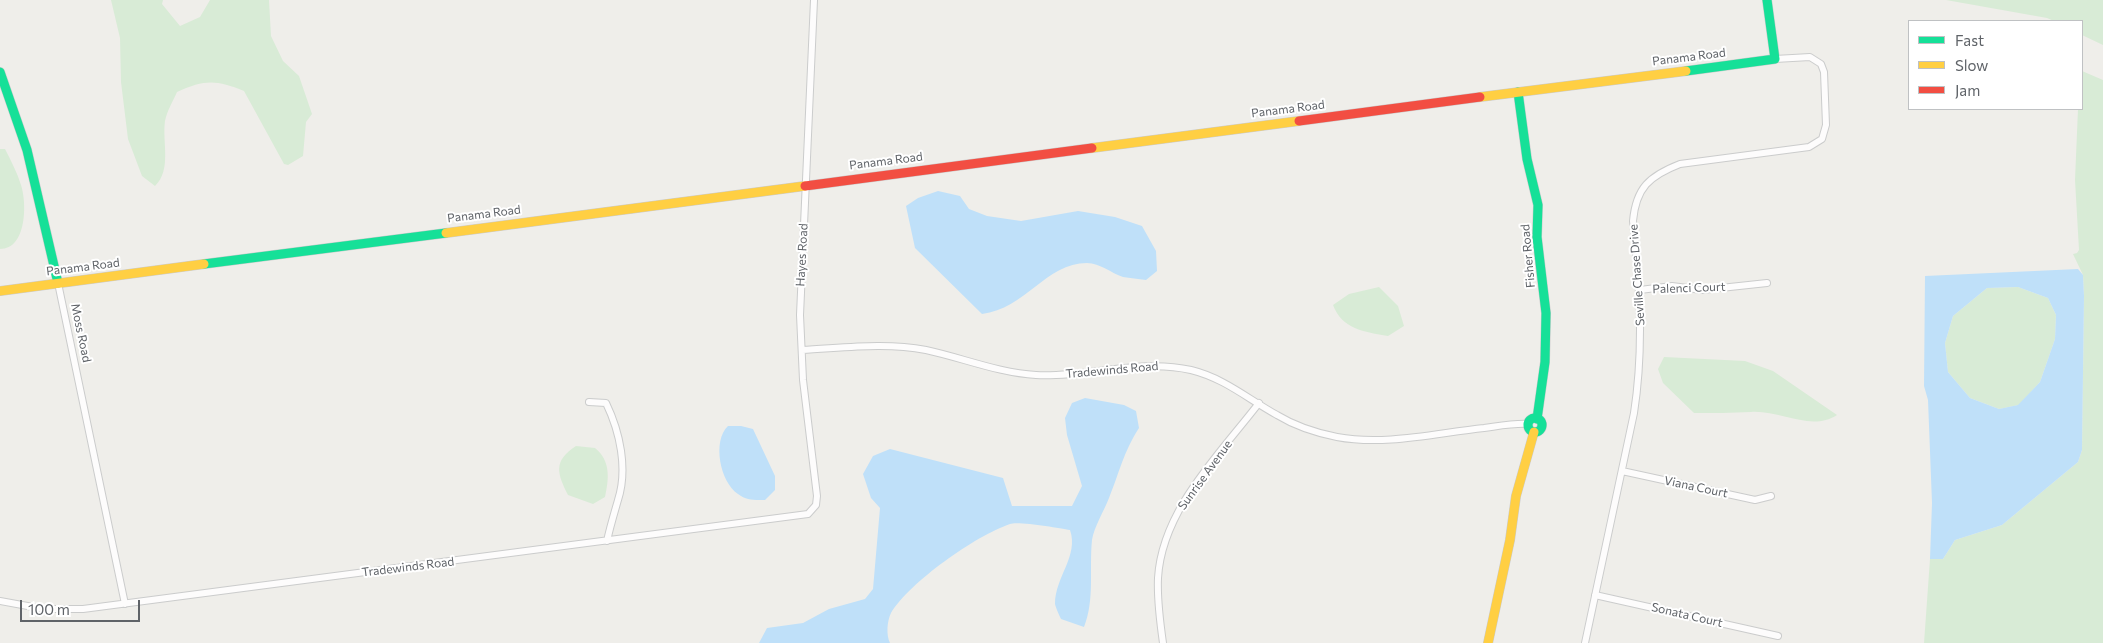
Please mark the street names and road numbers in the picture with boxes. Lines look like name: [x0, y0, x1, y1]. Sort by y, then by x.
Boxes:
street label: Panama Road: [1651, 45, 1727, 69]
street label: Panama Road: [1250, 97, 1326, 121]
street label: Panama Road: [848, 149, 924, 173]
street label: Panama Road: [446, 202, 522, 226]
street label: Hayes Road: [793, 223, 811, 287]
street label: Fisher Road: [1518, 224, 1538, 288]
street label: Seville Chase Drive: [1626, 224, 1648, 326]
street label: Panama Road: [45, 255, 121, 279]
street label: Palenci Court: [1652, 280, 1726, 296]
street label: Moss Road: [68, 302, 94, 364]
street label: Tradewinds Road: [1065, 359, 1159, 381]
street label: Sunrise Avenue: [1175, 437, 1235, 513]
street label: Viana Court: [1663, 473, 1729, 501]
street label: Tradewinds Road: [361, 554, 455, 580]
street label: Sonata Court: [1650, 600, 1724, 630]

